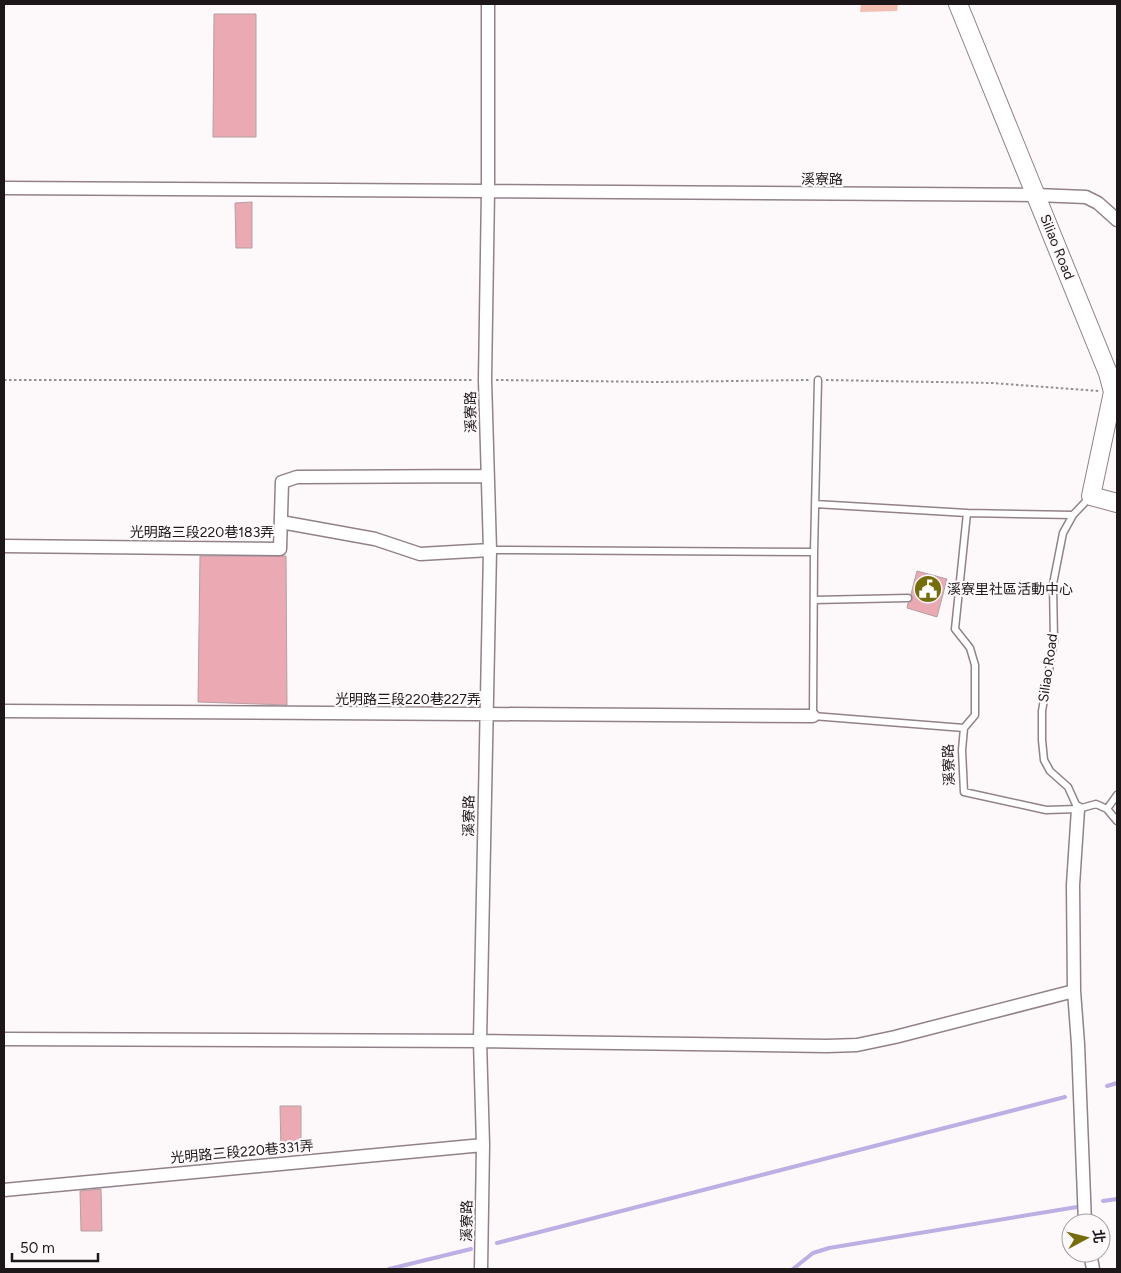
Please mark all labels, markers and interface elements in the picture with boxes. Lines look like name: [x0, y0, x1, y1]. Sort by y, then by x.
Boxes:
street label: 溪寮路: [801, 171, 843, 188]
street label: Siliao Road: [1036, 212, 1078, 282]
street label: 溪寮路: [462, 391, 480, 433]
street label: 光明路三段220巷183弄: [130, 524, 274, 541]
public building icon: 溪寮里社區活動中心: [913, 574, 943, 604]
place label: 溪寮里社區活動中心: [947, 581, 1073, 598]
street label: Siliao Road: [1035, 633, 1061, 703]
street label: 光明路三段220巷227弄: [335, 691, 481, 708]
street label: 溪寮路: [940, 744, 958, 786]
street label: 溪寮路: [460, 795, 478, 837]
street label: 光明路三段220巷331弄: [170, 1137, 314, 1167]
street label: 溪寮路: [458, 1200, 476, 1242]
north arrow: [1061, 1213, 1111, 1263]
text: 北: [1089, 1228, 1108, 1244]
scale bar: [12, 1230, 99, 1262]
text: 50 m: [20, 1239, 55, 1257]

